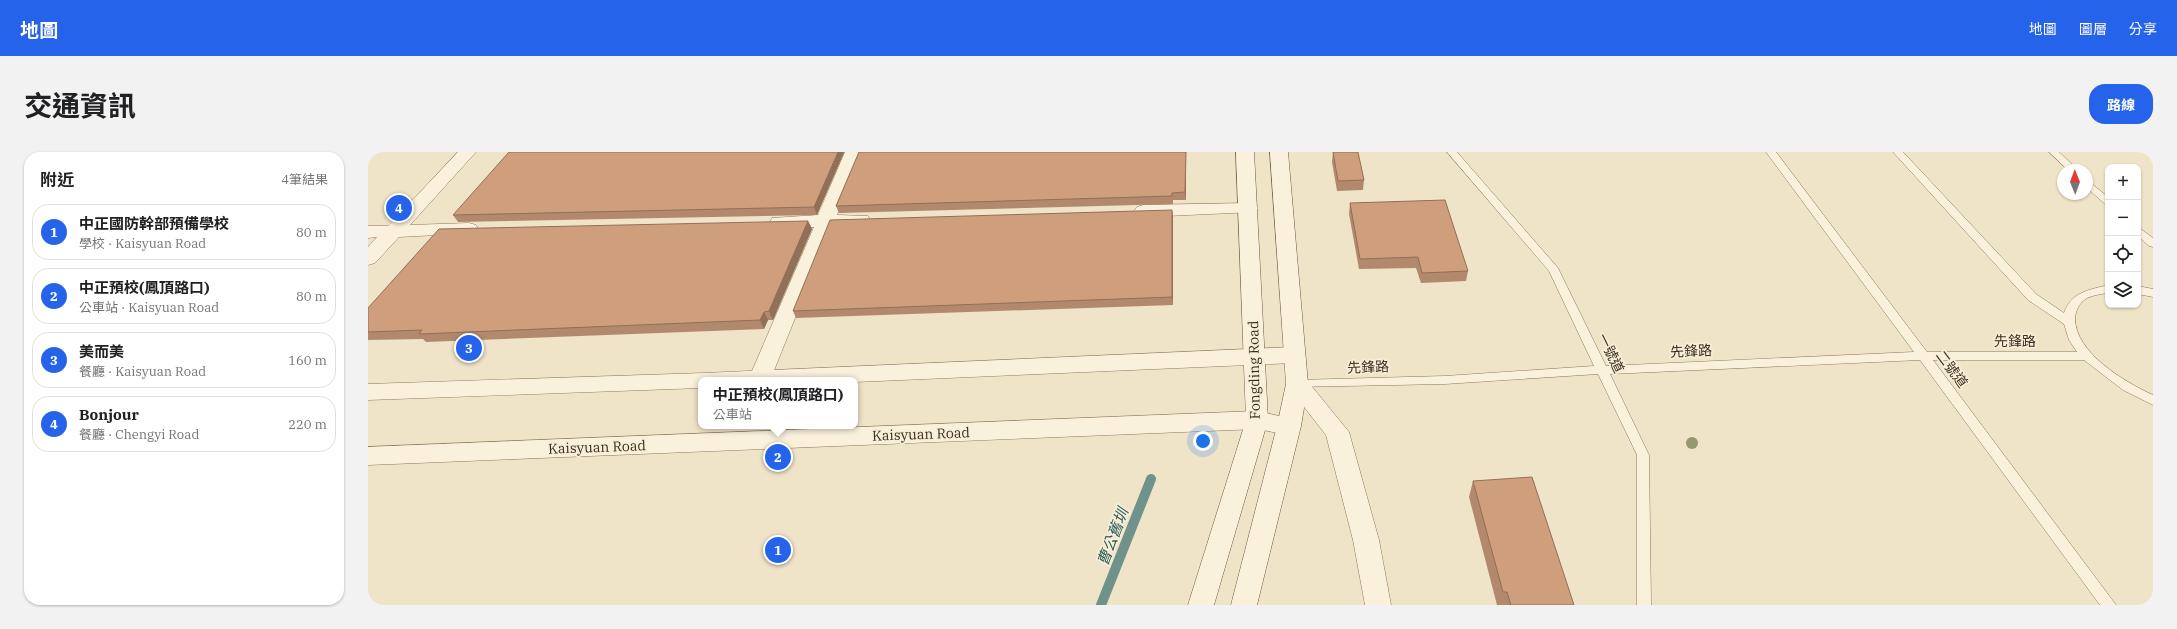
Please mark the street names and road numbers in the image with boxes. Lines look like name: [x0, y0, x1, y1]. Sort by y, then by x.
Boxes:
street label: Fongding Road: [1244, 320, 1264, 420]
street label: 一號道: [1594, 330, 1628, 376]
street label: 先鋒路: [1994, 332, 2036, 350]
street label: 先鋒路: [1670, 341, 1712, 361]
street label: 二號道: [1932, 347, 1972, 391]
street label: 先鋒路: [1347, 357, 1389, 377]
street label: Kaisyuan Road: [872, 423, 971, 445]
street label: Kaisyuan Road: [548, 436, 647, 458]

